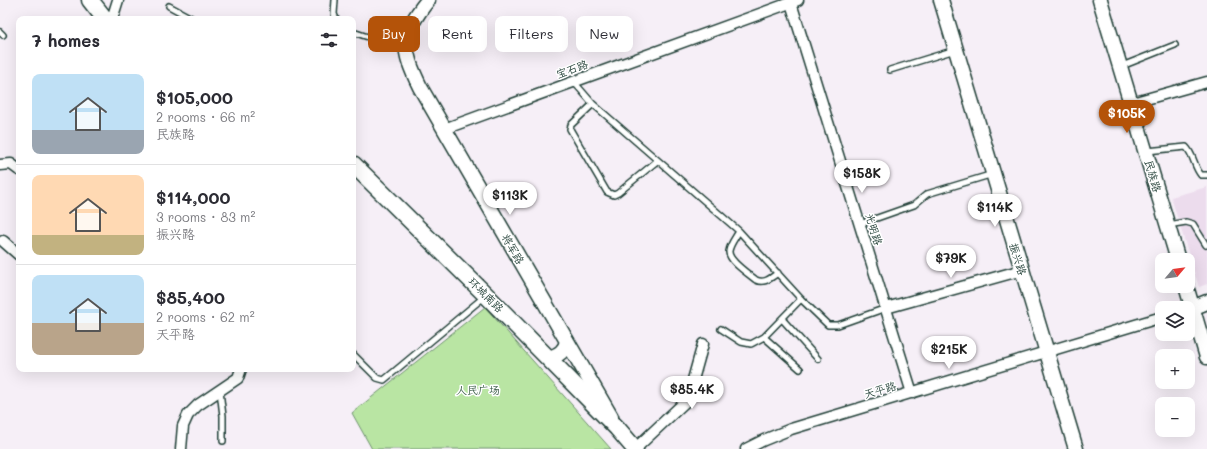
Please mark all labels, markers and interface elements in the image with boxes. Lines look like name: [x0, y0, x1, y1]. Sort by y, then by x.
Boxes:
chip: Buy: [368, 16, 420, 52]
chip: Rent: [428, 16, 487, 52]
chip: Filters: [495, 16, 568, 52]
chip: New: [576, 16, 633, 52]
text: 7 homes: [32, 29, 100, 51]
icon: filters: [318, 29, 340, 51]
street label: 宝石路: [554, 56, 590, 81]
text: $105,000: [156, 86, 233, 108]
icon: home: [64, 90, 112, 138]
pin: $105K: [1099, 100, 1155, 134]
text: $105K: [1108, 104, 1146, 121]
text: 2 rooms · 66 m²: [156, 108, 255, 125]
text: 民族路: [156, 125, 195, 142]
street label: 民族路: [1142, 158, 1165, 194]
pin: $158K: [834, 160, 890, 194]
text: $158K: [843, 164, 881, 181]
pin: $113K: [482, 182, 538, 216]
text: $114,000: [156, 186, 230, 208]
text: $113K: [492, 186, 528, 203]
icon: home: [64, 191, 112, 239]
pin: $114K: [967, 194, 1023, 228]
text: $114K: [977, 198, 1013, 215]
text: 3 rooms · 83 m²: [156, 208, 255, 225]
street label: 光明路: [862, 211, 886, 247]
text: 振兴路: [156, 225, 195, 242]
street label: 将军路: [499, 231, 528, 267]
street label: 振兴路: [1006, 241, 1030, 277]
pin: $79K: [927, 245, 975, 279]
text: $79K: [935, 249, 967, 266]
north arrow: [1155, 253, 1195, 293]
map controls: [1155, 253, 1195, 437]
street label: 环城南路: [465, 274, 507, 316]
text: $85,400: [156, 286, 225, 308]
icon: home: [64, 291, 112, 339]
button: layers: [1155, 301, 1195, 341]
text: 2 rooms · 62 m²: [156, 308, 255, 325]
text: 天平路: [156, 325, 195, 342]
pin: $215K: [921, 336, 977, 370]
text: $215K: [930, 340, 968, 357]
button: +: [1155, 349, 1195, 389]
pin: $85.4K: [659, 376, 725, 410]
street label: 天平路: [862, 378, 898, 401]
text: $85.4K: [670, 380, 714, 397]
park label: 人民广场: [456, 382, 500, 397]
button: −: [1155, 397, 1195, 437]

